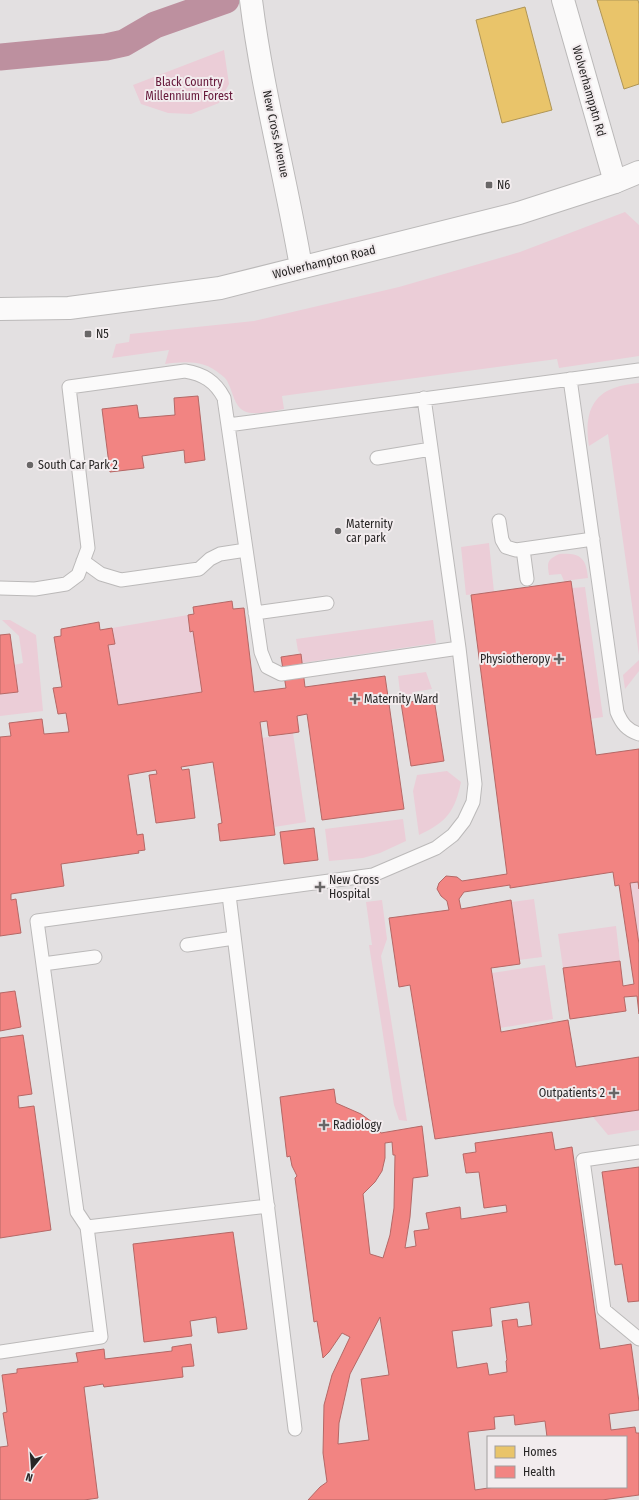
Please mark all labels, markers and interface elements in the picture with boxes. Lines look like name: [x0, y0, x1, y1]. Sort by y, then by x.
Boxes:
street label: Wolverhampptn Rd: [569, 44, 609, 138]
park label: Black Country Millennium Forest: [145, 75, 233, 103]
street label: New Cross Avenue: [260, 89, 292, 179]
place label: N6: [497, 178, 510, 192]
marker: N6: [484, 180, 494, 190]
street label: Wolverhampton Road: [271, 242, 377, 282]
place label: N5: [96, 327, 109, 341]
marker: N5: [83, 329, 93, 339]
place label: South Car Park 2: [38, 458, 118, 472]
marker: South Car Park 2: [25, 460, 35, 470]
place label: Maternity car park: [346, 517, 394, 545]
marker: Maternity car park: [333, 526, 343, 536]
place label: Physiotheropy: [480, 652, 551, 666]
marker: Physiotheropy: [553, 653, 565, 665]
place label: Maternity Ward: [364, 692, 438, 706]
marker: Maternity Ward: [349, 693, 361, 705]
place label: New Cross Hospital: [329, 873, 379, 901]
marker: New Cross Hospital: [314, 881, 326, 893]
place label: Outpatients 2: [539, 1086, 605, 1100]
marker: Outpatients 2: [608, 1087, 620, 1099]
place label: Radiology: [333, 1118, 382, 1132]
marker: Radiology: [318, 1119, 330, 1131]
legend: [487, 1436, 627, 1488]
text: Homes: [523, 1445, 557, 1459]
north arrow: [12, 1448, 52, 1488]
text: Health: [523, 1465, 555, 1479]
text: N: [24, 1470, 34, 1484]

